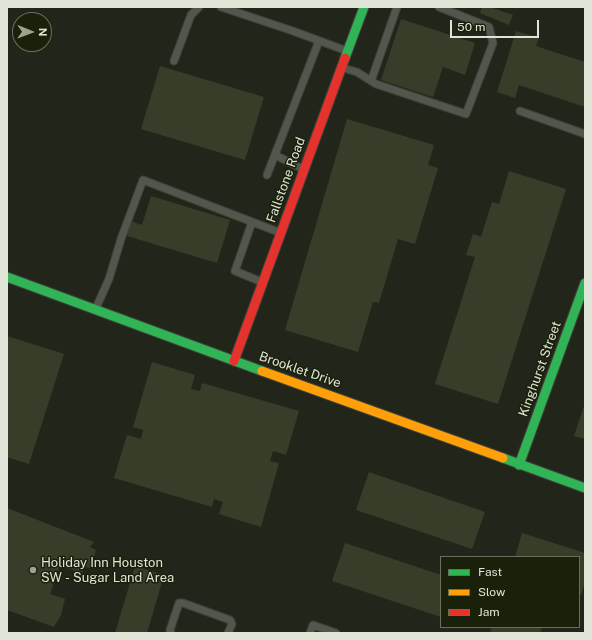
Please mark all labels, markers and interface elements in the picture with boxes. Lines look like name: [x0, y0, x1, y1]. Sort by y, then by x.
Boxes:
north arrow: [12, 12, 52, 52]
scale bar: [452, 12, 541, 38]
text: 50 m: [457, 20, 485, 34]
text: N: [37, 28, 49, 37]
street label: Fallstone Road: [263, 135, 309, 225]
street label: Kinghurst Street: [515, 319, 565, 419]
street label: Brooklet Drive: [257, 349, 343, 391]
place label: Holiday Inn Houston SW - Sugar Land Area: [41, 555, 174, 586]
legend: [440, 556, 580, 628]
marker: Holiday Inn Houston SW - Sugar Land Area: [28, 565, 38, 575]
text: Fast: [478, 565, 502, 579]
text: Slow: [478, 585, 505, 599]
text: Jam: [478, 605, 500, 619]

